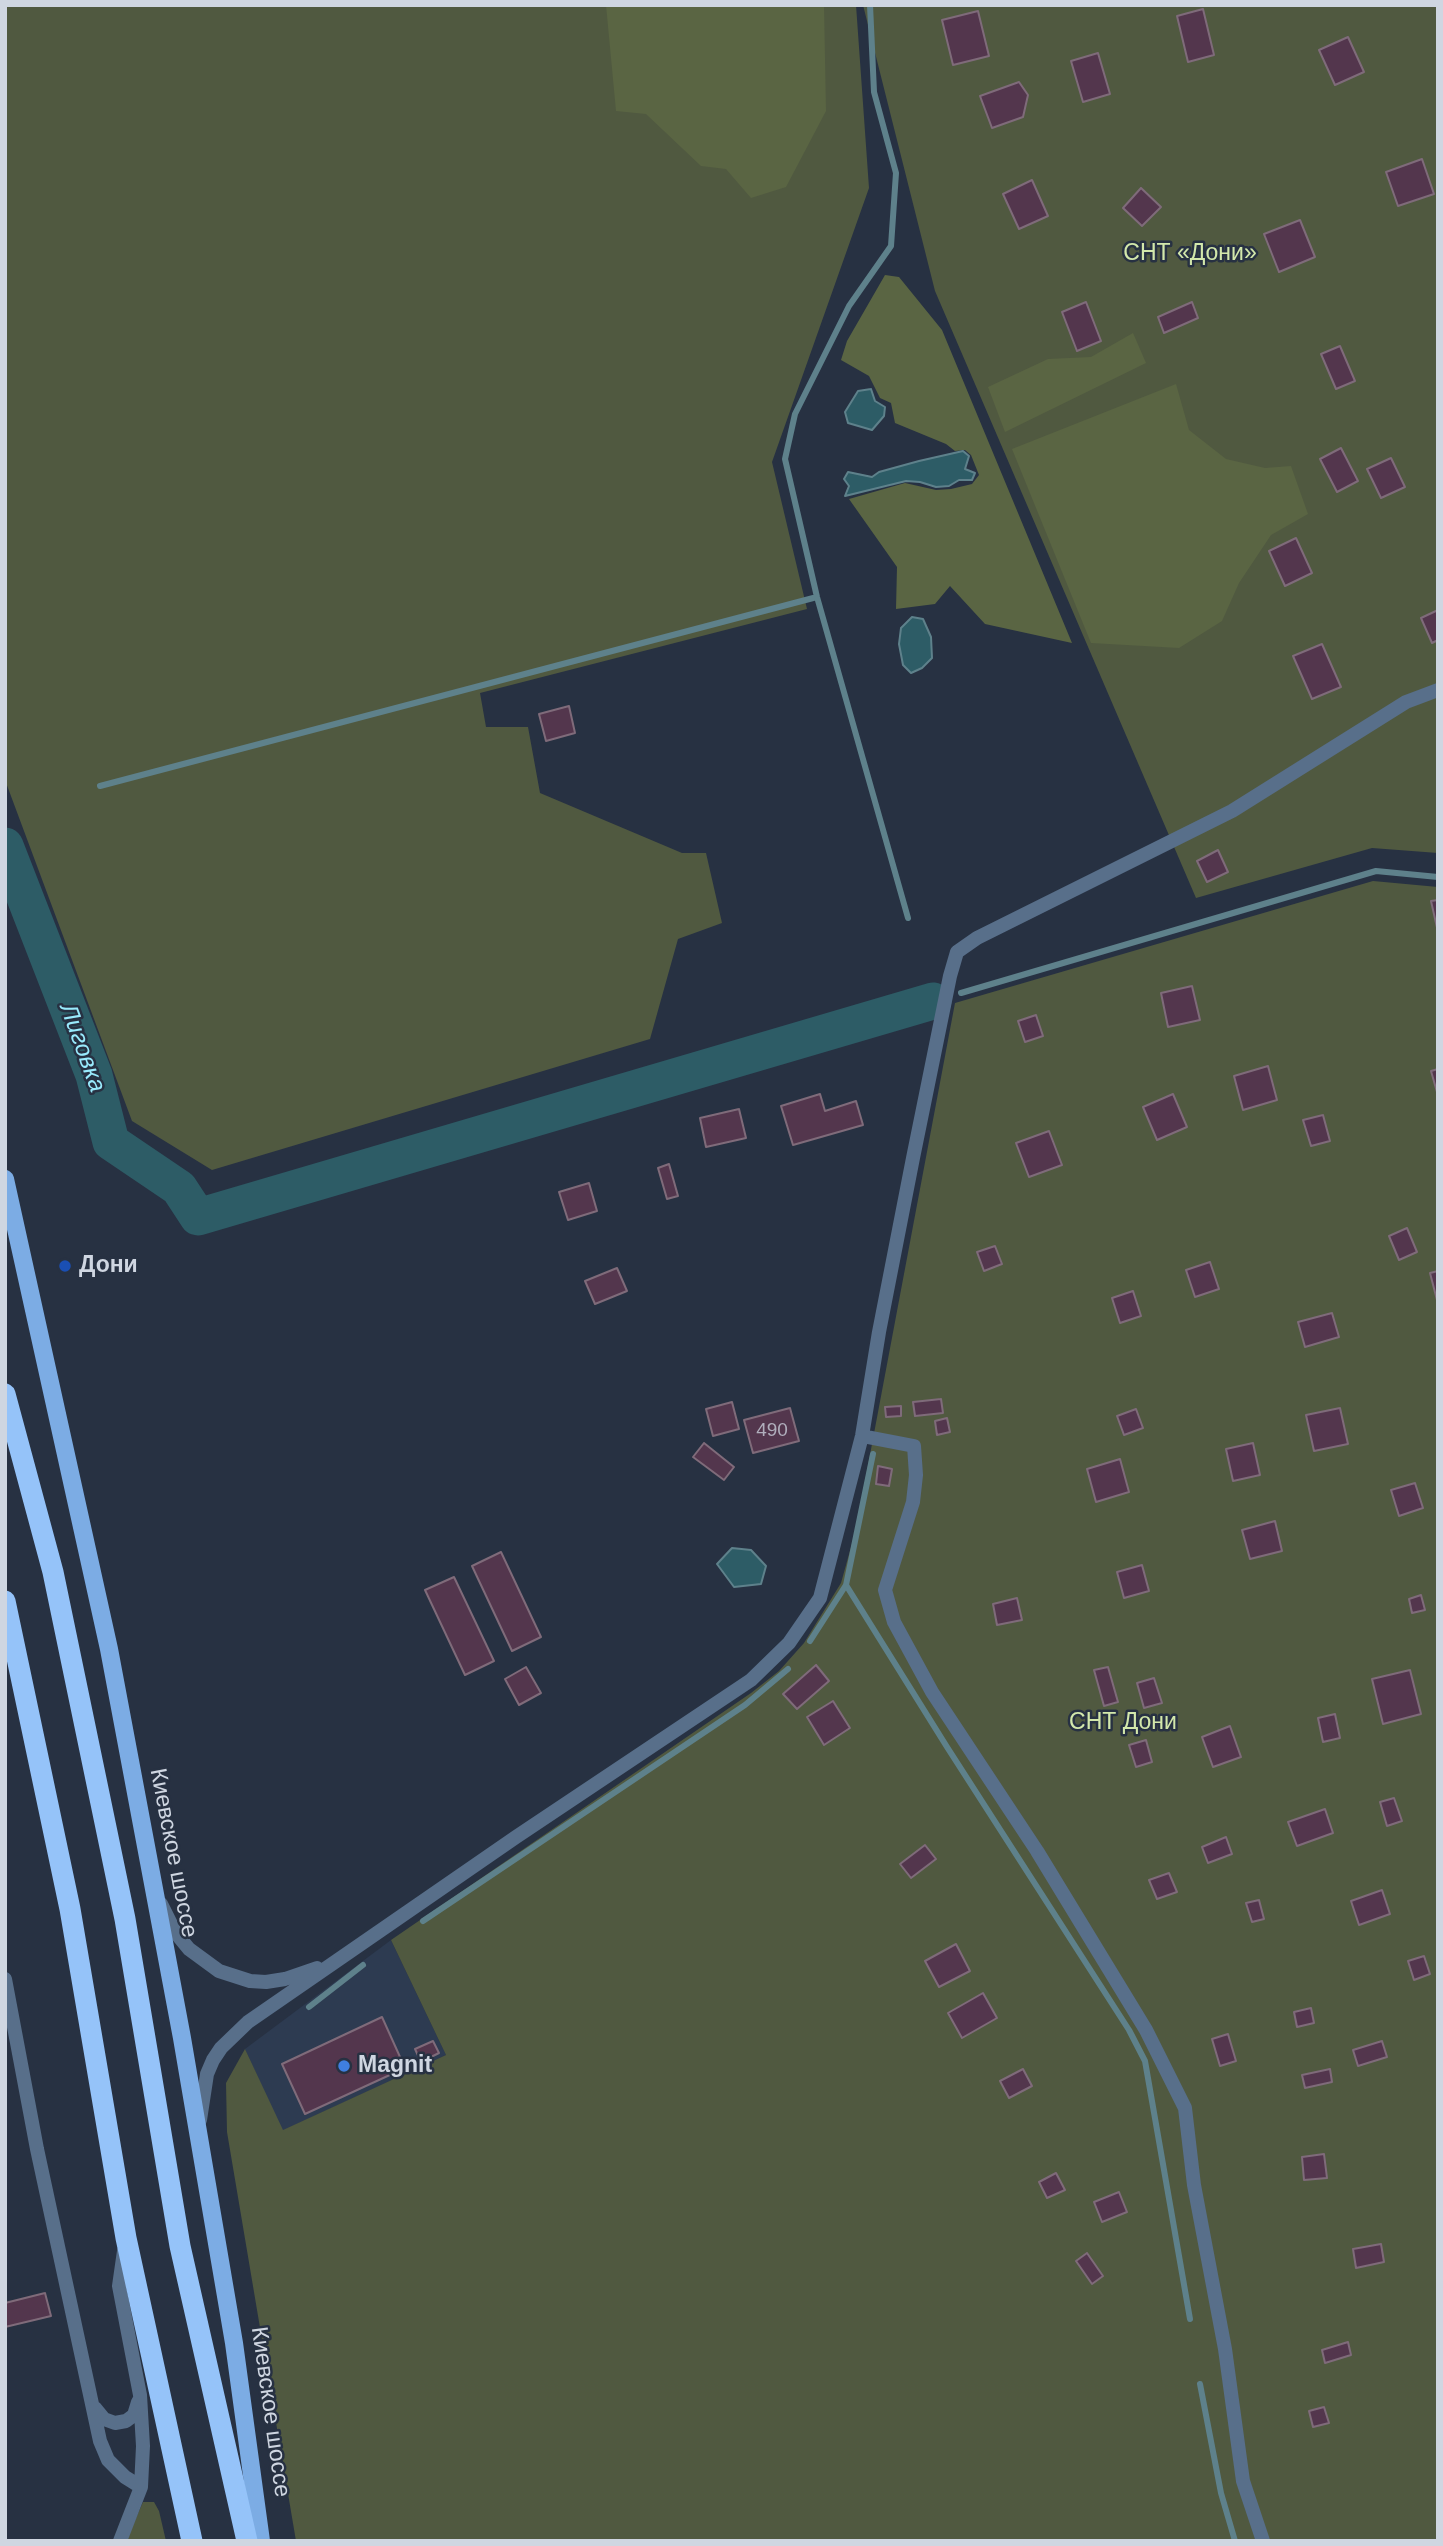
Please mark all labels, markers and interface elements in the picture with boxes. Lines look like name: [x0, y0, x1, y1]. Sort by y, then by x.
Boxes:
park label: СНТ «Дони»: [1123, 240, 1257, 268]
water label: Лиговка: [53, 1000, 111, 1096]
place label: Дони: [79, 1252, 138, 1280]
marker: Дони: [57, 1258, 73, 1274]
house number: 490: [756, 1420, 788, 1442]
park label: СНТ Дони: [1069, 1709, 1177, 1737]
street label: Киевское шоссе: [143, 1766, 203, 1940]
place label: Magnit: [358, 2052, 432, 2080]
marker: Magnit: [336, 2058, 352, 2074]
street label: Киевское шоссе: [244, 2325, 296, 2499]

